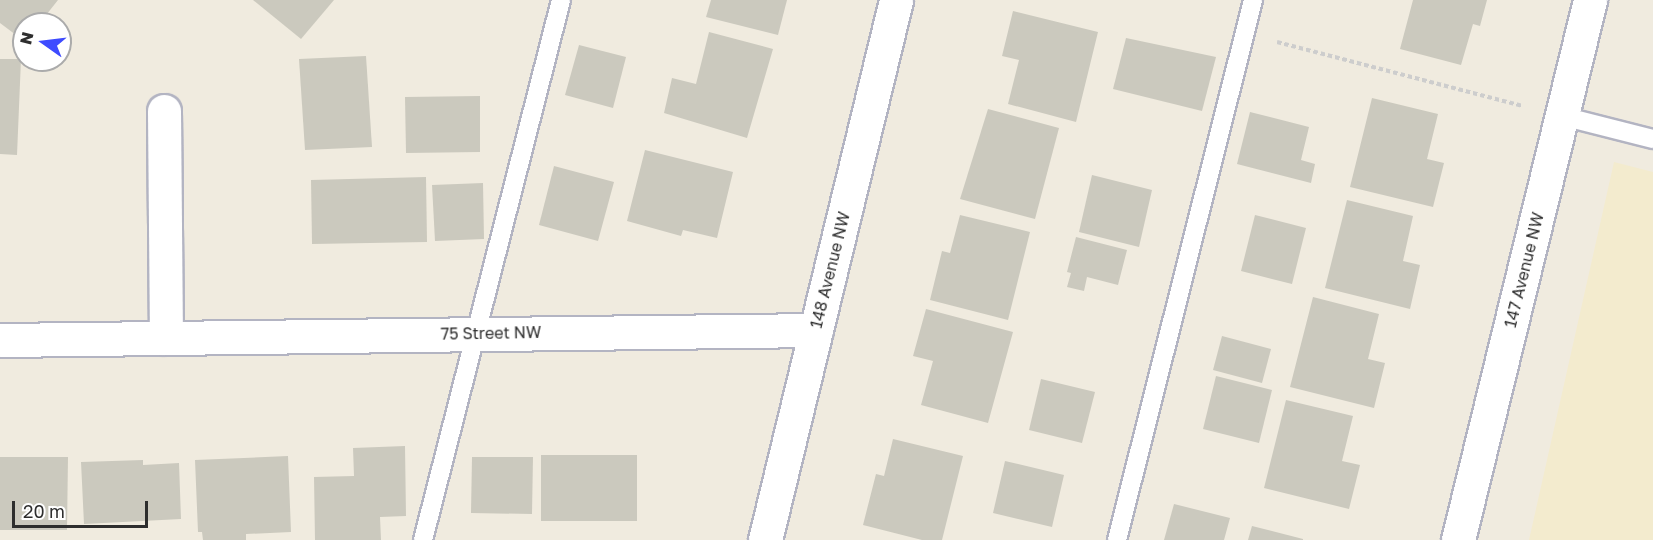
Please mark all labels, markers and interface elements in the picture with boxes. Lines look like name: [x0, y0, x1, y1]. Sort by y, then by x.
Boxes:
north arrow: [12, 12, 72, 72]
text: N: [15, 30, 38, 46]
street label: 148 Avenue NW: [806, 210, 854, 330]
street label: 147 Avenue NW: [1500, 210, 1548, 330]
street label: 75 Street NW: [441, 323, 541, 343]
scale bar: [15, 489, 152, 527]
text: 20 m: [23, 500, 65, 522]

